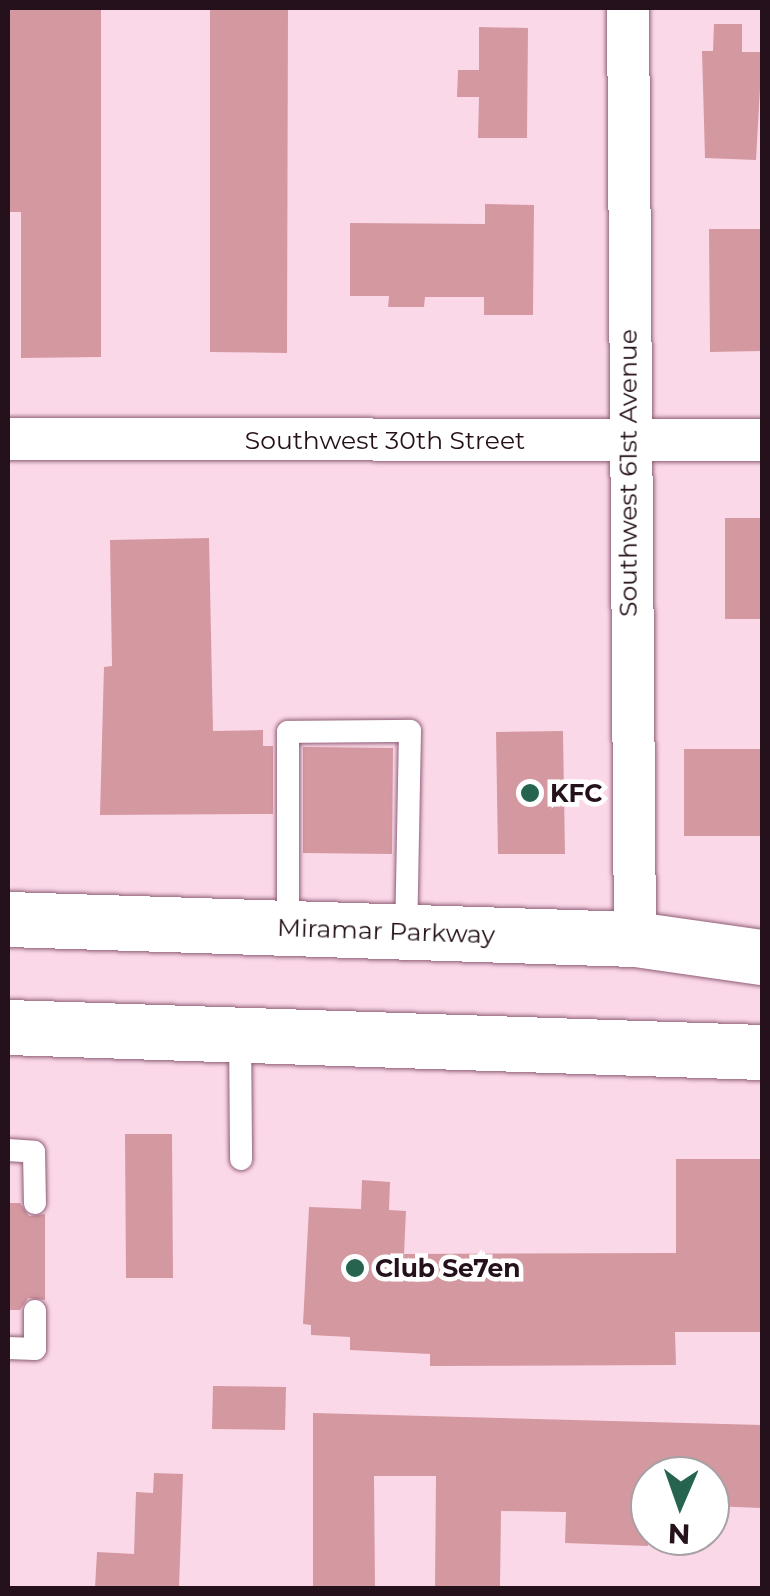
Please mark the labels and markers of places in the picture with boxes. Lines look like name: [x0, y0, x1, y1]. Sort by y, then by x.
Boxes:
place label: KFC: [550, 778, 602, 808]
marker: KFC: [519, 782, 541, 804]
place label: Club Se7en: [375, 1253, 520, 1283]
marker: Club Se7en: [344, 1257, 366, 1279]

